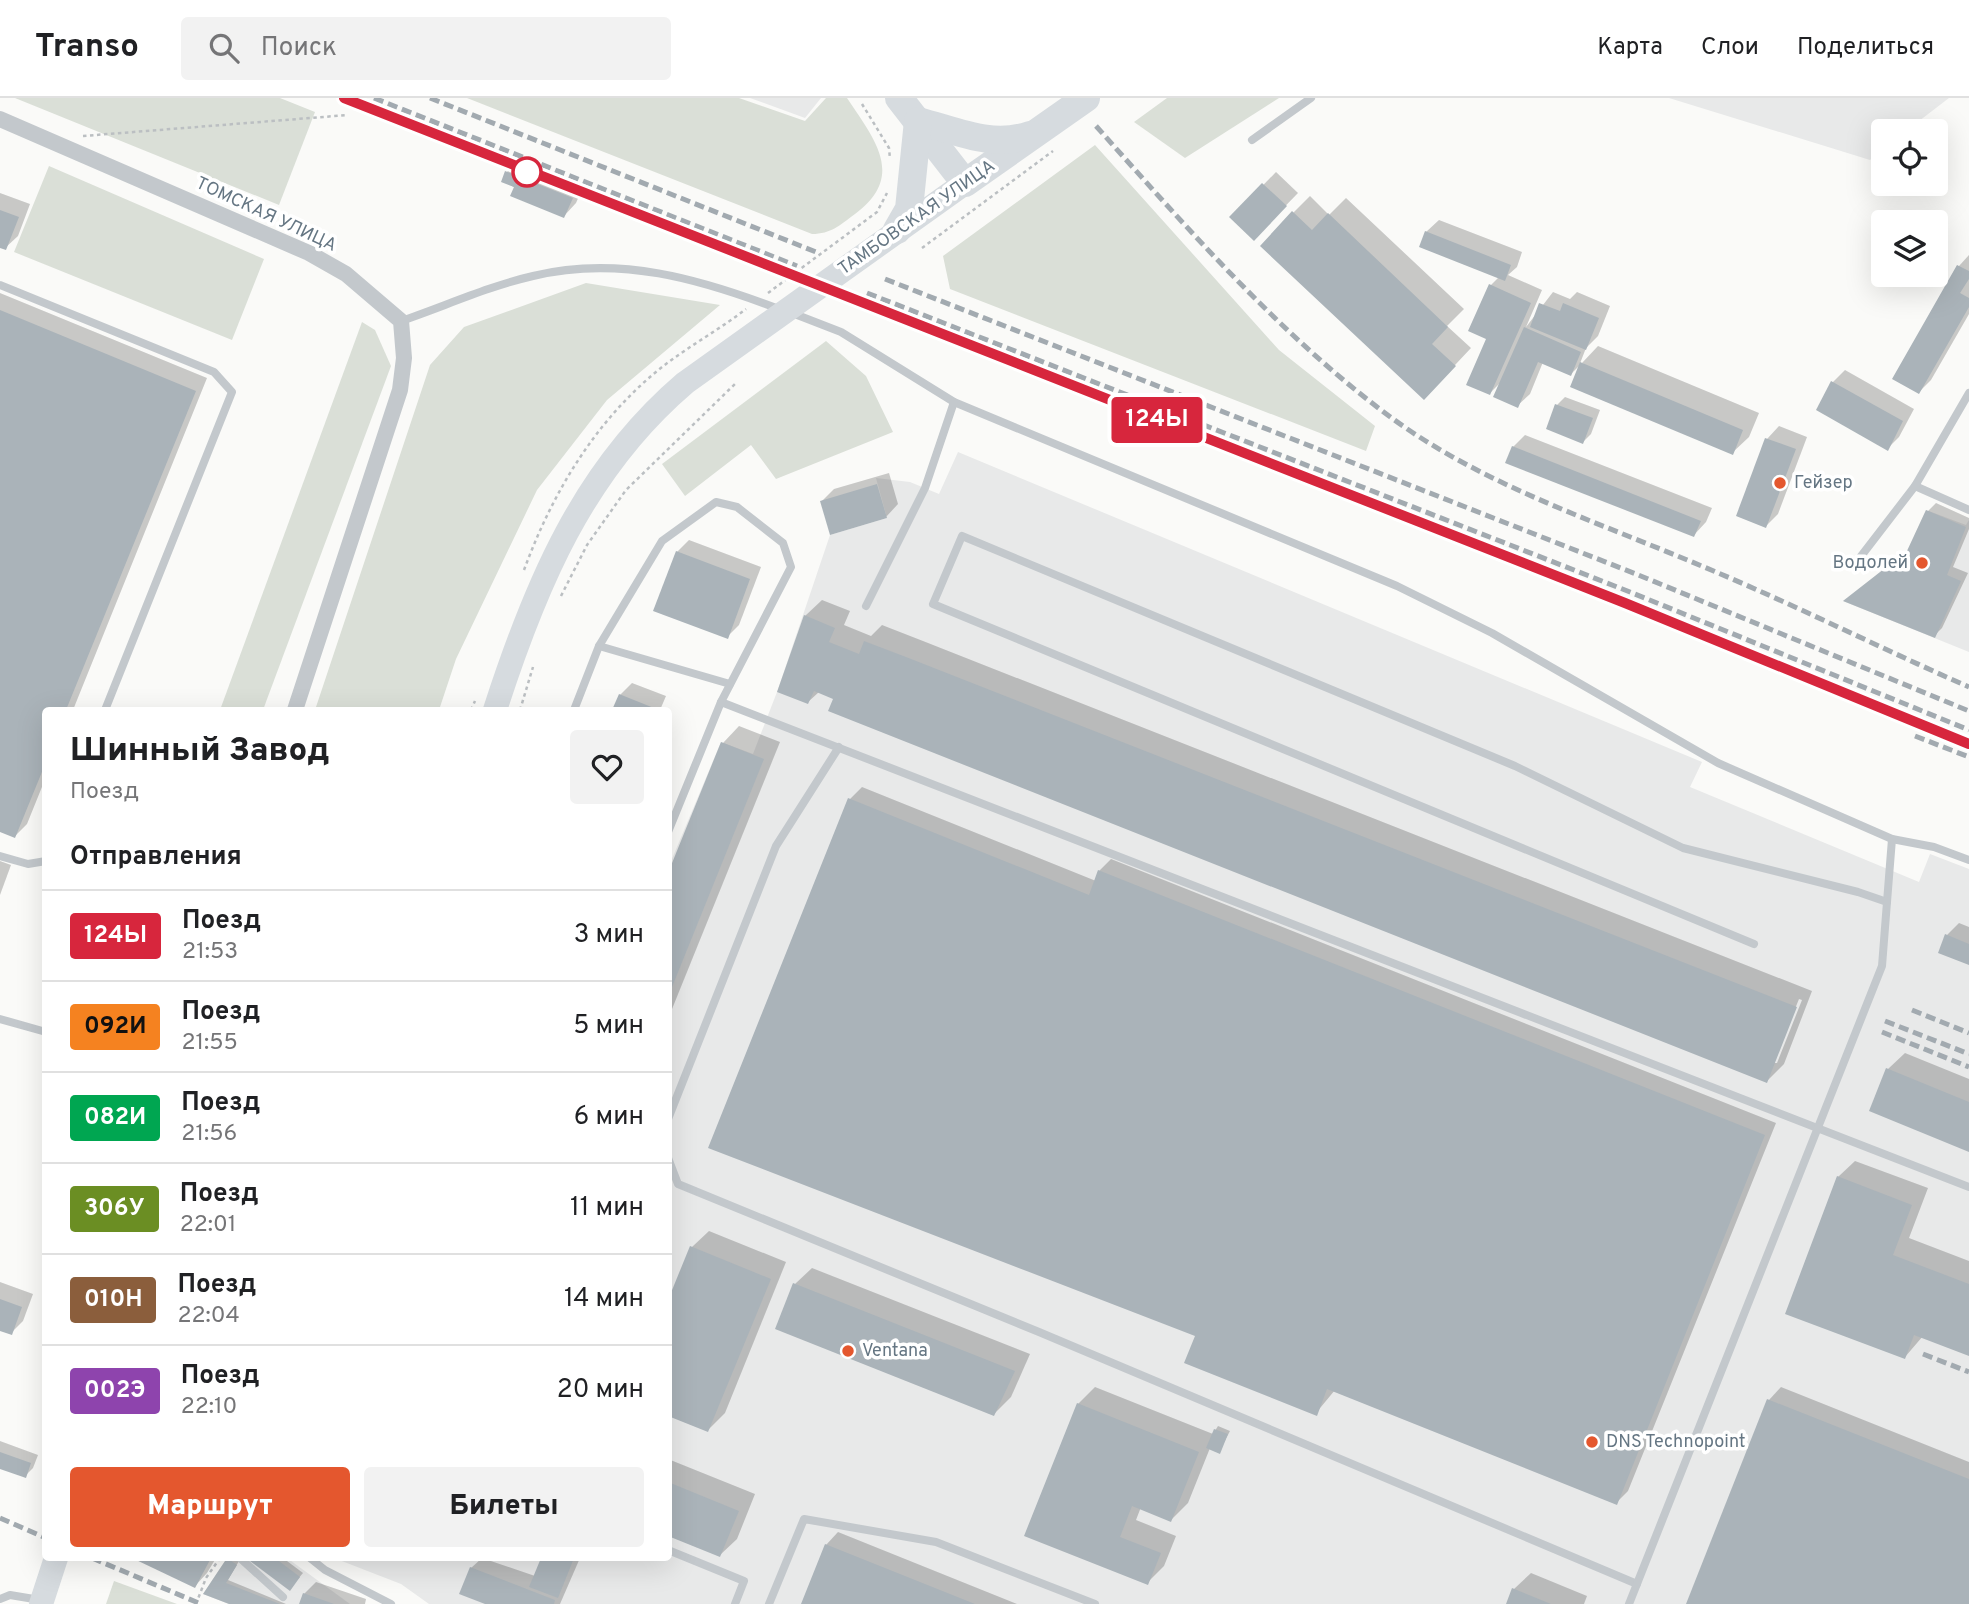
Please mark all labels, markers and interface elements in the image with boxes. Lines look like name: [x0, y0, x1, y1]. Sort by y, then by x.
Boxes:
search box: [181, 17, 671, 80]
text: Transo: [35, 27, 139, 69]
icon: search: [205, 29, 243, 67]
text: Поиск: [261, 32, 337, 65]
text: Карта: [1597, 33, 1663, 63]
text: Слои: [1701, 33, 1759, 63]
text: Поделиться: [1797, 33, 1934, 63]
map controls: [1871, 119, 1948, 287]
button: locate: [1871, 119, 1948, 196]
street label: ТАМБОВСКАЯ УЛИЦА: [834, 155, 1000, 281]
unlabelled marker: [512, 157, 542, 187]
street label: ТОМСКАЯ УЛИЦА: [192, 172, 340, 258]
button: layers: [1871, 210, 1948, 287]
line badge: 124Ы: [1108, 397, 1206, 443]
text: 124Ы: [1125, 405, 1189, 435]
place label: Гейзер: [1794, 472, 1853, 495]
marker: Гейзер: [1772, 475, 1788, 491]
place label: Водолей: [1832, 552, 1908, 575]
marker: Водолей: [1914, 555, 1930, 571]
button: heart: [570, 730, 644, 804]
text: Шинный Завод: [70, 731, 329, 773]
text: Поезд: [70, 778, 139, 807]
text: Отправления: [70, 841, 242, 874]
text: Поезд: [182, 905, 261, 938]
text: 3 мин: [574, 919, 644, 952]
text: 124Ы: [84, 921, 147, 951]
text: 21:53: [182, 938, 238, 967]
text: Поезд: [181, 996, 260, 1029]
text: 5 мин: [573, 1010, 644, 1043]
text: 092И: [84, 1012, 146, 1042]
text: 21:55: [181, 1029, 238, 1058]
text: Поезд: [181, 1087, 260, 1120]
text: 6 мин: [574, 1101, 644, 1134]
text: 082И: [84, 1103, 146, 1133]
text: 21:56: [181, 1120, 237, 1149]
text: Поезд: [180, 1178, 259, 1211]
text: 11 мин: [570, 1192, 644, 1225]
text: 306У: [84, 1194, 145, 1224]
text: 22:01: [180, 1211, 236, 1240]
text: Поезд: [177, 1269, 256, 1302]
text: 14 мин: [564, 1283, 644, 1316]
text: 010Н: [84, 1285, 142, 1315]
text: 22:04: [177, 1302, 240, 1331]
place label: Ventana: [862, 1340, 928, 1363]
marker: Ventana: [840, 1343, 856, 1359]
text: Поезд: [181, 1360, 259, 1393]
text: 20 мин: [557, 1374, 644, 1407]
text: 002Э: [84, 1376, 146, 1406]
text: 22:10: [181, 1393, 237, 1422]
place label: DNS Technopoint: [1606, 1431, 1746, 1454]
marker: DNS Technopoint: [1584, 1434, 1600, 1450]
button: Маршрут: [70, 1467, 350, 1547]
button: Билеты: [364, 1467, 644, 1547]

